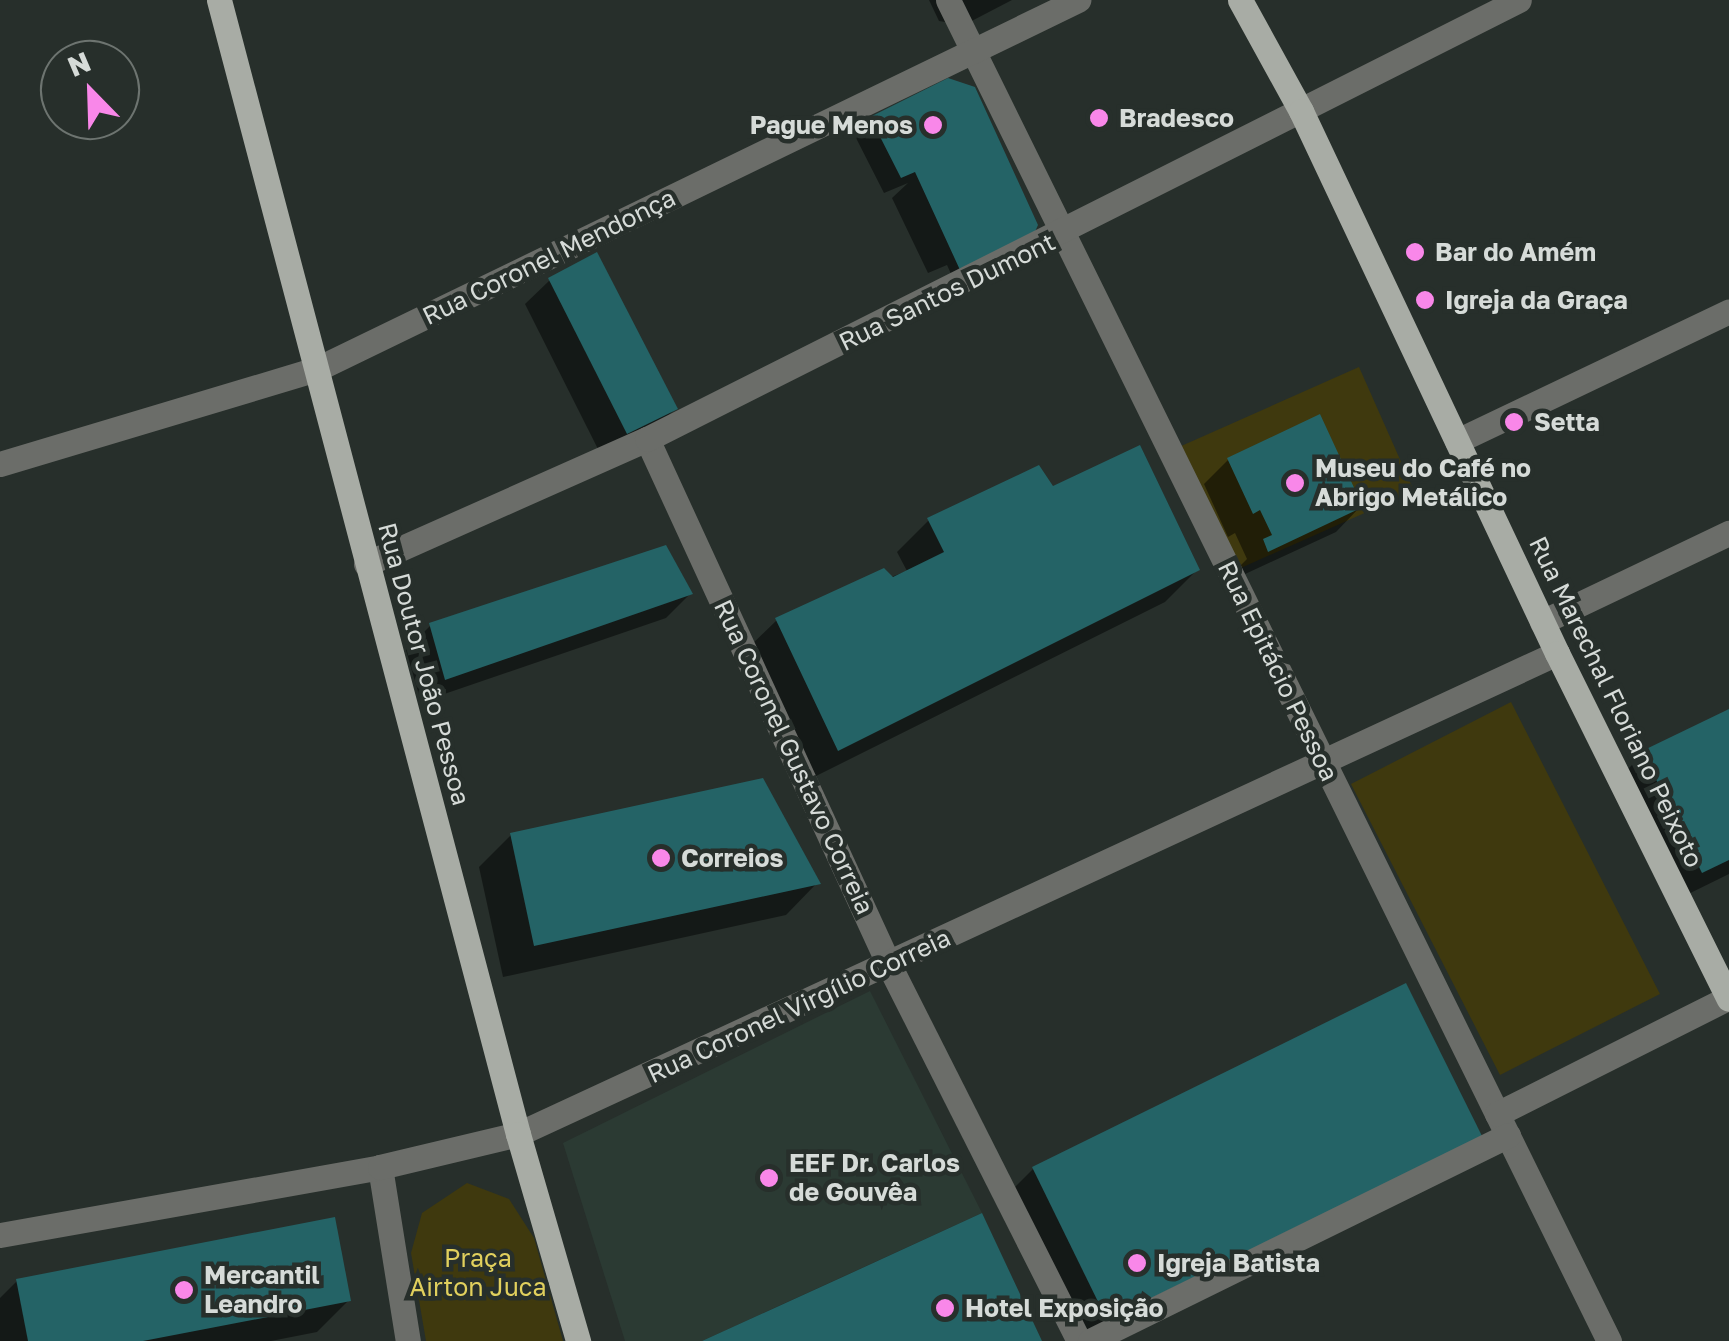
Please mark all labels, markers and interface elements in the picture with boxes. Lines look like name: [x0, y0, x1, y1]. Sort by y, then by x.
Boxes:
north arrow: [40, 40, 140, 140]
text: N: [63, 44, 95, 83]
place label: Bradesco: [1119, 103, 1234, 133]
marker: Bradesco: [1088, 107, 1110, 129]
place label: Pague Menos: [750, 110, 913, 140]
marker: Pague Menos: [922, 114, 944, 136]
street label: Rua Coronel Mendonça: [418, 183, 680, 331]
street label: Rua Santos Dumont: [834, 227, 1060, 357]
place label: Bar do Amém: [1435, 237, 1596, 267]
marker: Bar do Amém: [1404, 241, 1426, 263]
place label: Igreja da Graça: [1445, 285, 1628, 315]
marker: Igreja da Graça: [1414, 289, 1436, 311]
place label: Setta: [1534, 407, 1600, 437]
marker: Setta: [1503, 411, 1525, 433]
place label: Museu do Café no Abrigo Metálico: [1315, 454, 1531, 513]
marker: Museu do Café no Abrigo Metálico: [1284, 472, 1306, 494]
street label: Rua Doutor João Pessoa: [372, 520, 476, 808]
street label: Rua Marechal Floriano Peixoto: [1523, 532, 1709, 872]
street label: Rua Epitácio Pessoa: [1212, 556, 1344, 786]
street label: Rua Coronel Gustavo Correia: [708, 595, 880, 919]
place label: Correios: [681, 843, 783, 873]
marker: Correios: [650, 847, 672, 869]
street label: Rua Coronel Virgílio Correia: [643, 923, 955, 1089]
place label: EEF Dr. Carlos de Gouvêa: [789, 1149, 960, 1208]
marker: EEF Dr. Carlos de Gouvêa: [758, 1167, 780, 1189]
park label: Praça Airton Juca: [409, 1244, 547, 1303]
place label: Igreja Batista: [1157, 1248, 1320, 1278]
marker: Igreja Batista: [1126, 1252, 1148, 1274]
place label: Mercantil Leandro: [204, 1261, 320, 1320]
marker: Mercantil Leandro: [173, 1279, 195, 1301]
place label: Hotel Exposição: [965, 1293, 1163, 1323]
marker: Hotel Exposição: [934, 1297, 956, 1319]

